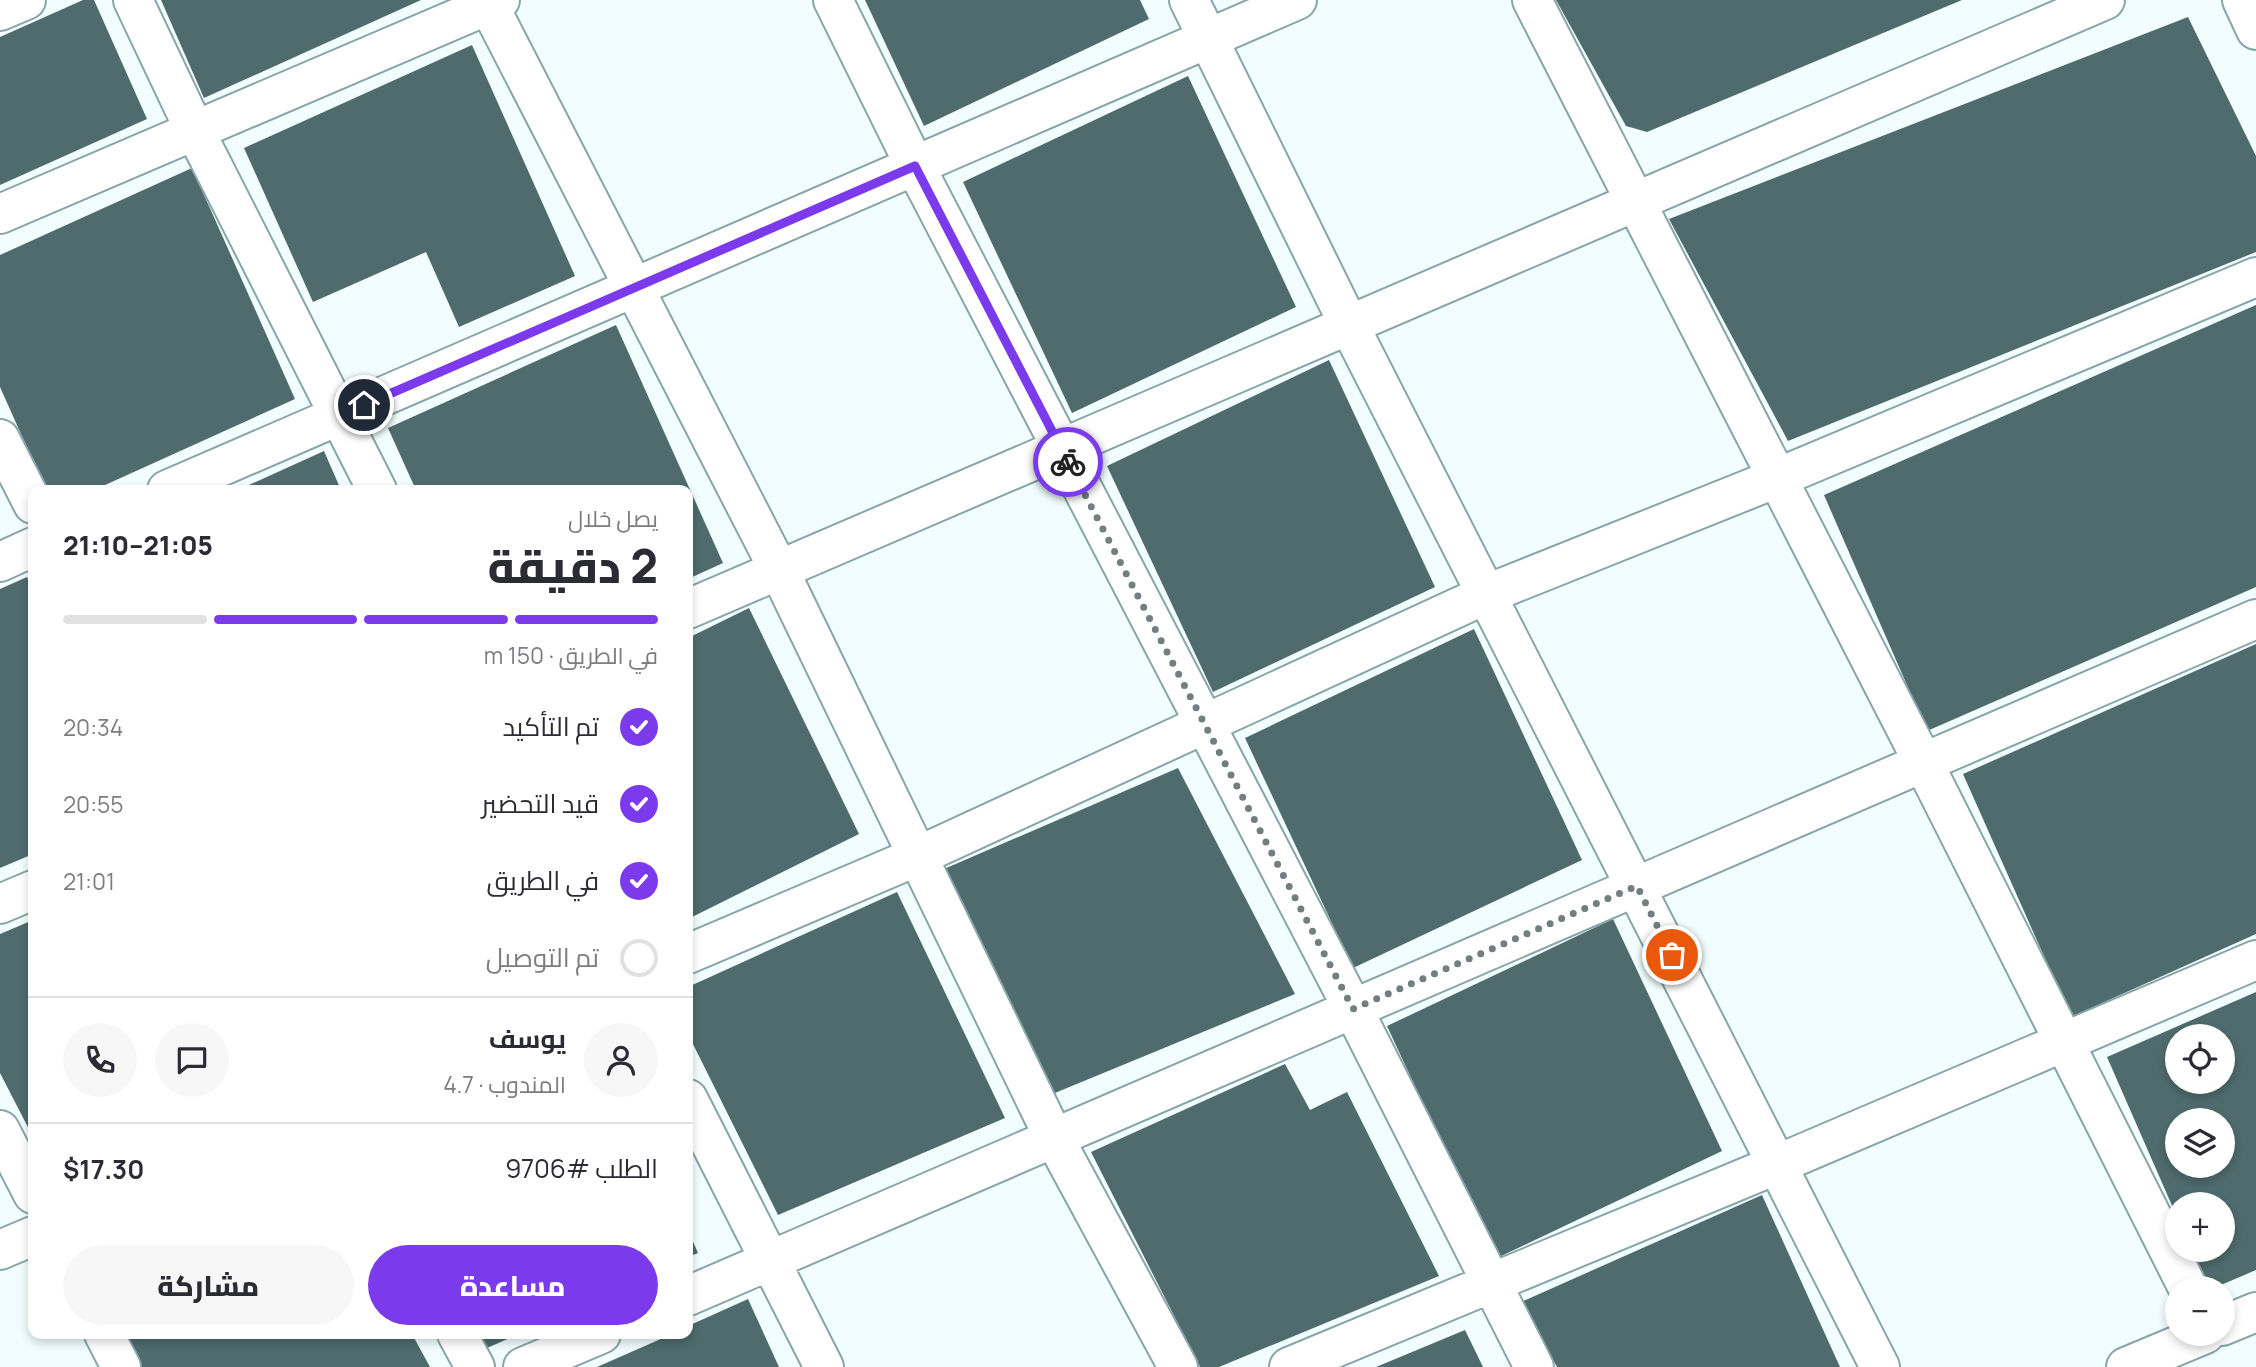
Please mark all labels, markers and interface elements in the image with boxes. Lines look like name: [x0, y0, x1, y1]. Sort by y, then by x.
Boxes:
pin: [334, 375, 394, 435]
icon: home: [345, 386, 383, 424]
courier: [1033, 427, 1103, 497]
icon: bike: [1049, 443, 1087, 481]
text: يصل خلال: [568, 502, 658, 534]
text: 21:05–21:10: [63, 527, 213, 563]
text: 2 دقيقة: [487, 534, 658, 597]
text: في الطريق · 150 m: [484, 639, 658, 671]
text: تم التأكيد: [502, 708, 599, 744]
icon: check: [620, 708, 658, 746]
text: 20:34: [63, 711, 123, 743]
text: قيد التحضير: [481, 785, 599, 821]
icon: check: [620, 785, 658, 823]
text: 20:55: [63, 788, 124, 820]
text: في الطريق: [486, 862, 599, 898]
icon: check: [620, 862, 658, 900]
text: 21:01: [63, 865, 115, 897]
pin: [1642, 925, 1702, 985]
icon: bag: [1653, 936, 1691, 974]
text: تم التوصيل: [486, 939, 599, 975]
text: يوسف: [489, 1020, 566, 1056]
button: phone: [63, 1023, 137, 1097]
button: chat: [155, 1023, 229, 1097]
button: person: [584, 1023, 658, 1097]
map controls: [2165, 1024, 2235, 1346]
button: locate: [2165, 1024, 2235, 1094]
text: المندوب · 4.7: [443, 1068, 566, 1100]
button: layers: [2165, 1108, 2235, 1178]
text: الطلب #9706: [505, 1150, 658, 1186]
text: $17.30: [63, 1151, 144, 1187]
button: +: [2165, 1192, 2235, 1262]
button: مشاركة: [63, 1245, 354, 1325]
button: مساعدة: [368, 1245, 658, 1325]
button: −: [2165, 1276, 2235, 1346]

